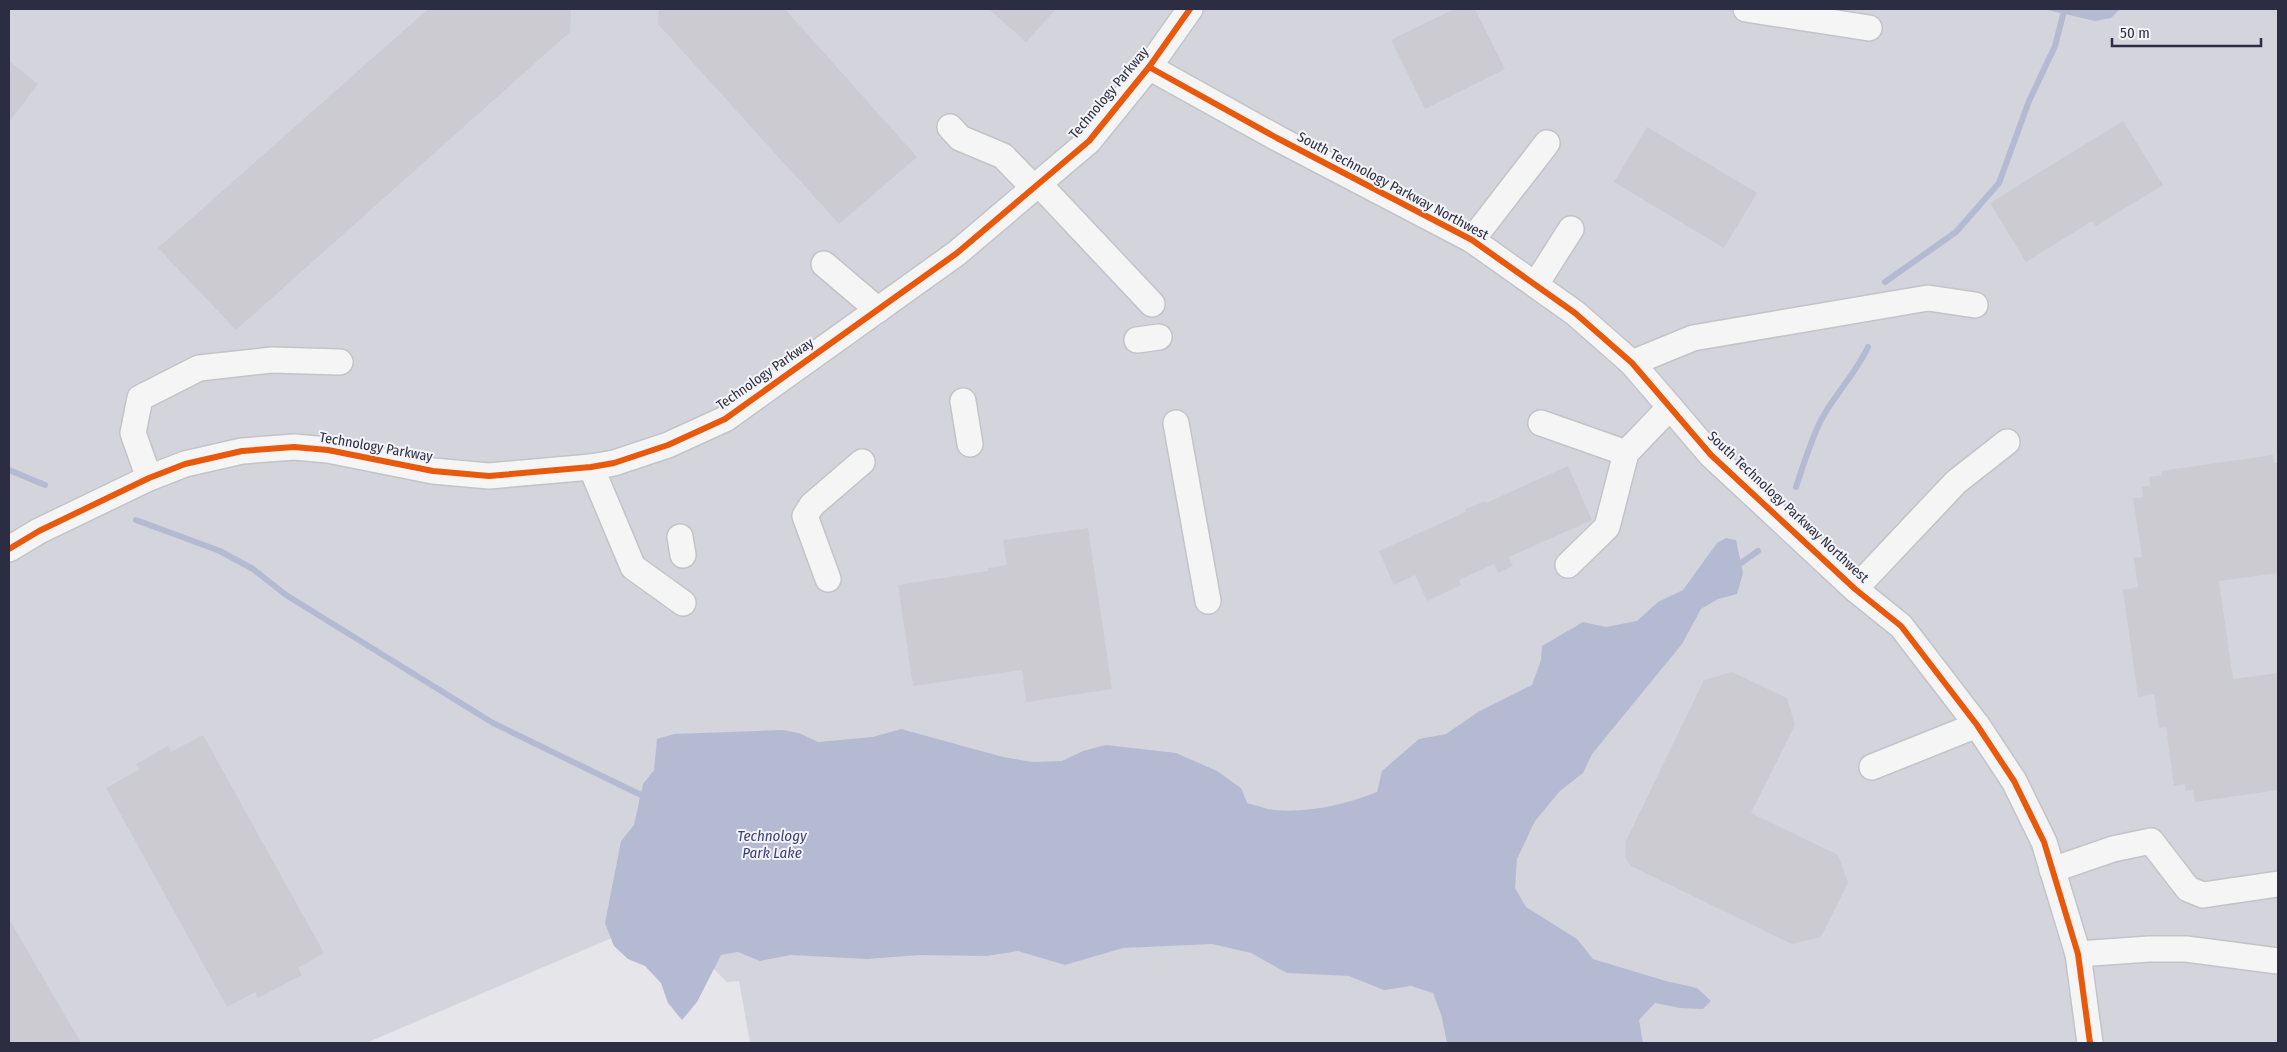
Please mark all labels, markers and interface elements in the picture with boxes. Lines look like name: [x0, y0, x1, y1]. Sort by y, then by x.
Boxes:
scale bar: [2112, 15, 2261, 47]
text: 50 m: [2120, 24, 2150, 42]
street label: Technology Parkway: [1066, 43, 1153, 142]
street label: South Technology Parkway Northwest: [1294, 128, 1492, 244]
street label: Technology Parkway: [713, 334, 817, 414]
street label: South Technology Parkway Northwest: [1704, 428, 1872, 587]
street label: Technology Parkway: [318, 429, 435, 465]
water label: Technology Park Lake: [737, 827, 808, 862]

